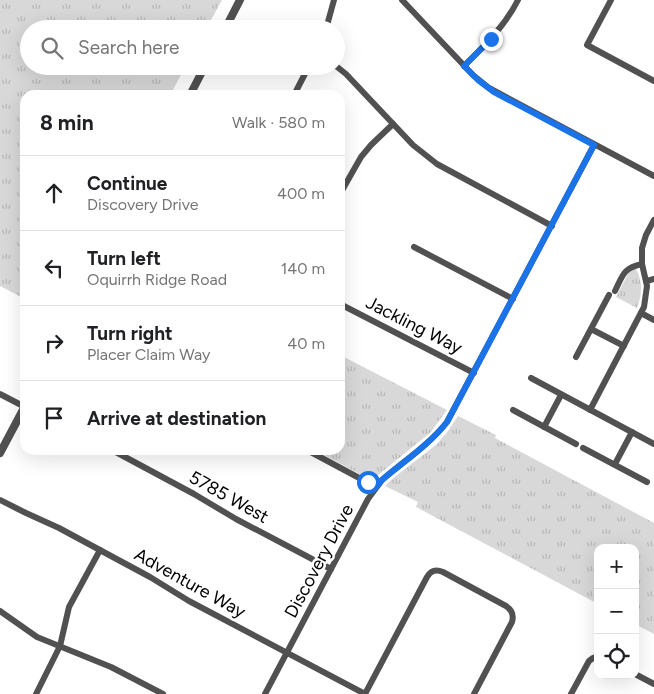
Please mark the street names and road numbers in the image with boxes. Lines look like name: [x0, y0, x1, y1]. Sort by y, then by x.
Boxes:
street label: Jackling Way: [362, 291, 466, 359]
street label: 5785 West: [185, 466, 273, 528]
street label: Discovery Drive: [280, 500, 358, 622]
street label: Adventure Way: [130, 543, 250, 623]

